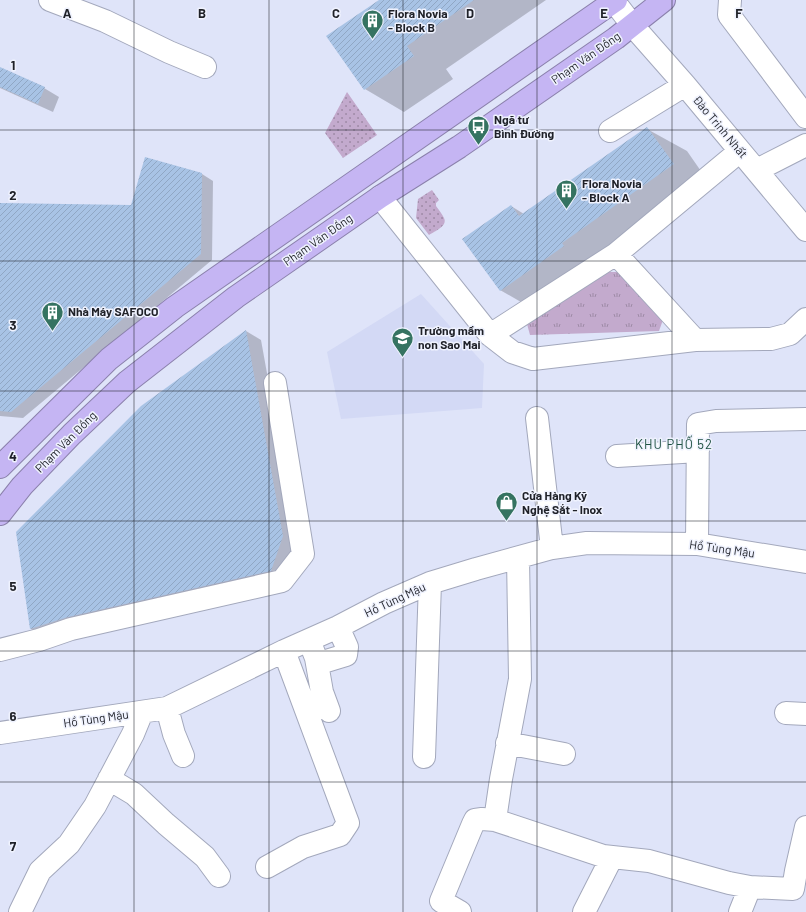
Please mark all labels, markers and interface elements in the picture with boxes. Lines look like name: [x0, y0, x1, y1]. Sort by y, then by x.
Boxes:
text: A: [63, 5, 72, 21]
text: B: [198, 5, 206, 21]
text: C: [332, 5, 340, 21]
text: D: [466, 5, 474, 21]
text: E: [600, 5, 608, 21]
text: F: [735, 5, 743, 21]
place label: Flora Novia - Block B: [388, 6, 448, 34]
building icon: Flora Novia - Block B: [359, 8, 385, 41]
street label: Phạm Văn Đồng: [548, 28, 623, 86]
text: 1: [11, 57, 15, 73]
street label: Đào Trinh Nhất: [691, 92, 751, 160]
place label: Ngã tư Bình Đường: [494, 112, 554, 140]
bus stop icon: Ngã tư Bình Đường: [466, 114, 492, 147]
place label: Flora Novia - Block A: [582, 176, 642, 204]
building icon: Flora Novia - Block A: [554, 178, 580, 211]
text: 2: [9, 187, 17, 203]
street label: Phạm Văn Đồng: [280, 210, 355, 268]
building icon: Nhà Máy SAFOCO: [40, 299, 66, 332]
place label: Nhà Máy SAFOCO: [68, 304, 158, 318]
text: 3: [9, 317, 17, 333]
place label: Trường mầm non Sao Mai: [418, 323, 484, 351]
school or university icon: Trường mầm non Sao Mai: [390, 325, 416, 358]
street label: Phạm Văn Đồng: [32, 408, 99, 475]
district label: KHU PHỐ 52: [635, 435, 713, 452]
text: 4: [9, 448, 17, 464]
place label: Cửa Hàng Kỹ Nghệ Sắt - Inox: [522, 488, 603, 517]
shop icon: Cửa Hàng Kỹ Nghệ Sắt - Inox: [494, 490, 520, 523]
street label: Hồ Tùng Mậu: [689, 536, 756, 560]
text: 5: [9, 578, 17, 594]
street label: Hồ Tùng Mậu: [362, 579, 427, 619]
street label: Hồ Tùng Mậu: [62, 706, 129, 730]
text: 6: [10, 708, 17, 724]
text: 7: [10, 838, 17, 854]

